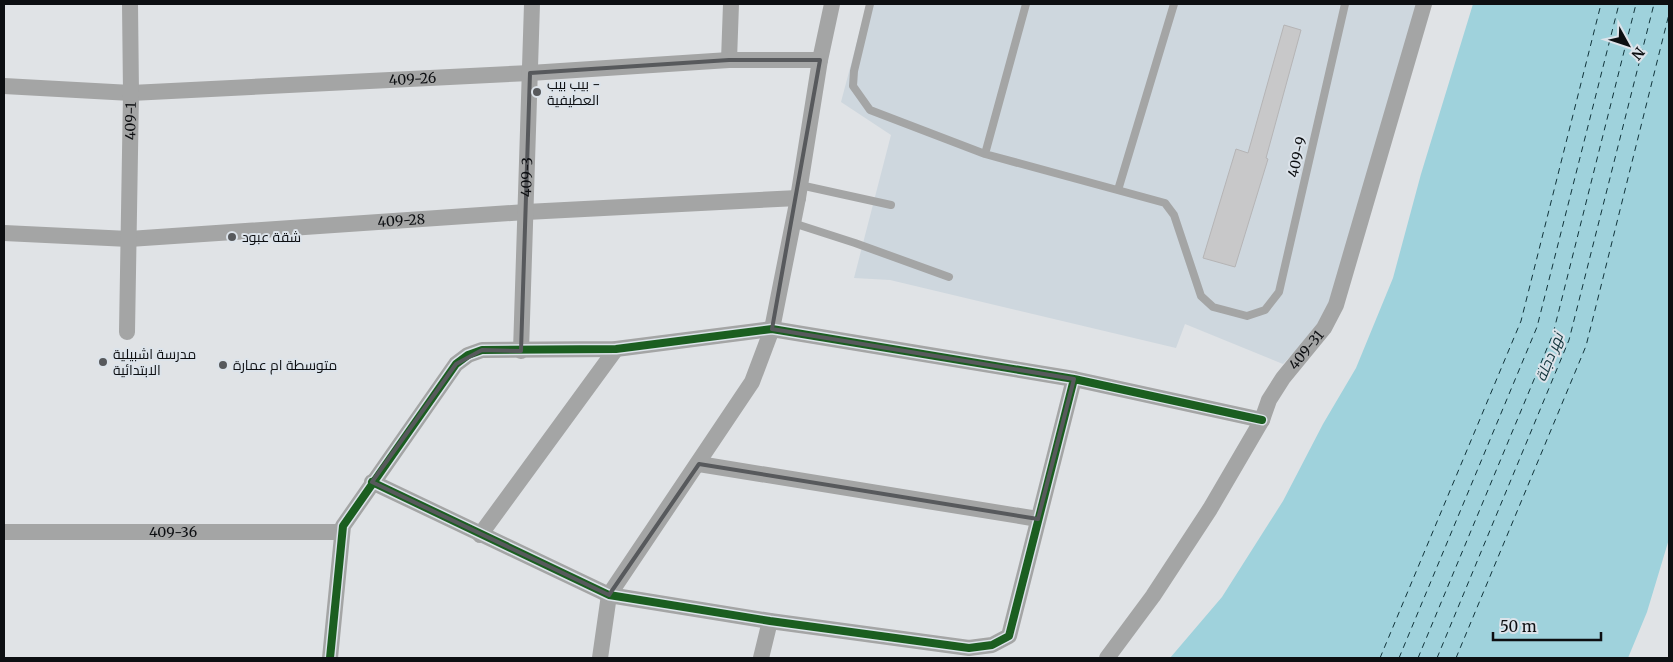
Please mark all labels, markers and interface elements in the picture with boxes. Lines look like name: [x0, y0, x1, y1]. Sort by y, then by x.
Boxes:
north arrow: [1603, 20, 1653, 70]
text: N: [1628, 43, 1648, 63]
street label: 409-26: [388, 69, 437, 89]
place label: بيب بيب - العطيفية: [547, 75, 600, 109]
marker: بيب بيب - العطيفية: [531, 86, 543, 98]
street label: 409-1: [121, 102, 140, 140]
street label: 409-9: [1284, 135, 1310, 179]
street label: 409-3: [517, 157, 536, 197]
street label: 409-28: [377, 210, 426, 231]
place label: شقة عبود: [242, 228, 301, 246]
marker: شقة عبود: [226, 231, 238, 243]
street label: 409-31: [1285, 326, 1328, 373]
water label: نهر دجلة: [1531, 328, 1568, 384]
place label: مدرسة اشبيلية الابتدائية: [113, 345, 196, 379]
marker: مدرسة اشبيلية الابتدائية: [97, 356, 109, 368]
place label: متوسطة ام عمارة: [233, 356, 337, 375]
marker: متوسطة ام عمارة: [217, 359, 229, 371]
street label: 409-36: [149, 523, 197, 541]
scale bar: [1493, 610, 1600, 642]
text: 50 m: [1500, 617, 1537, 636]

